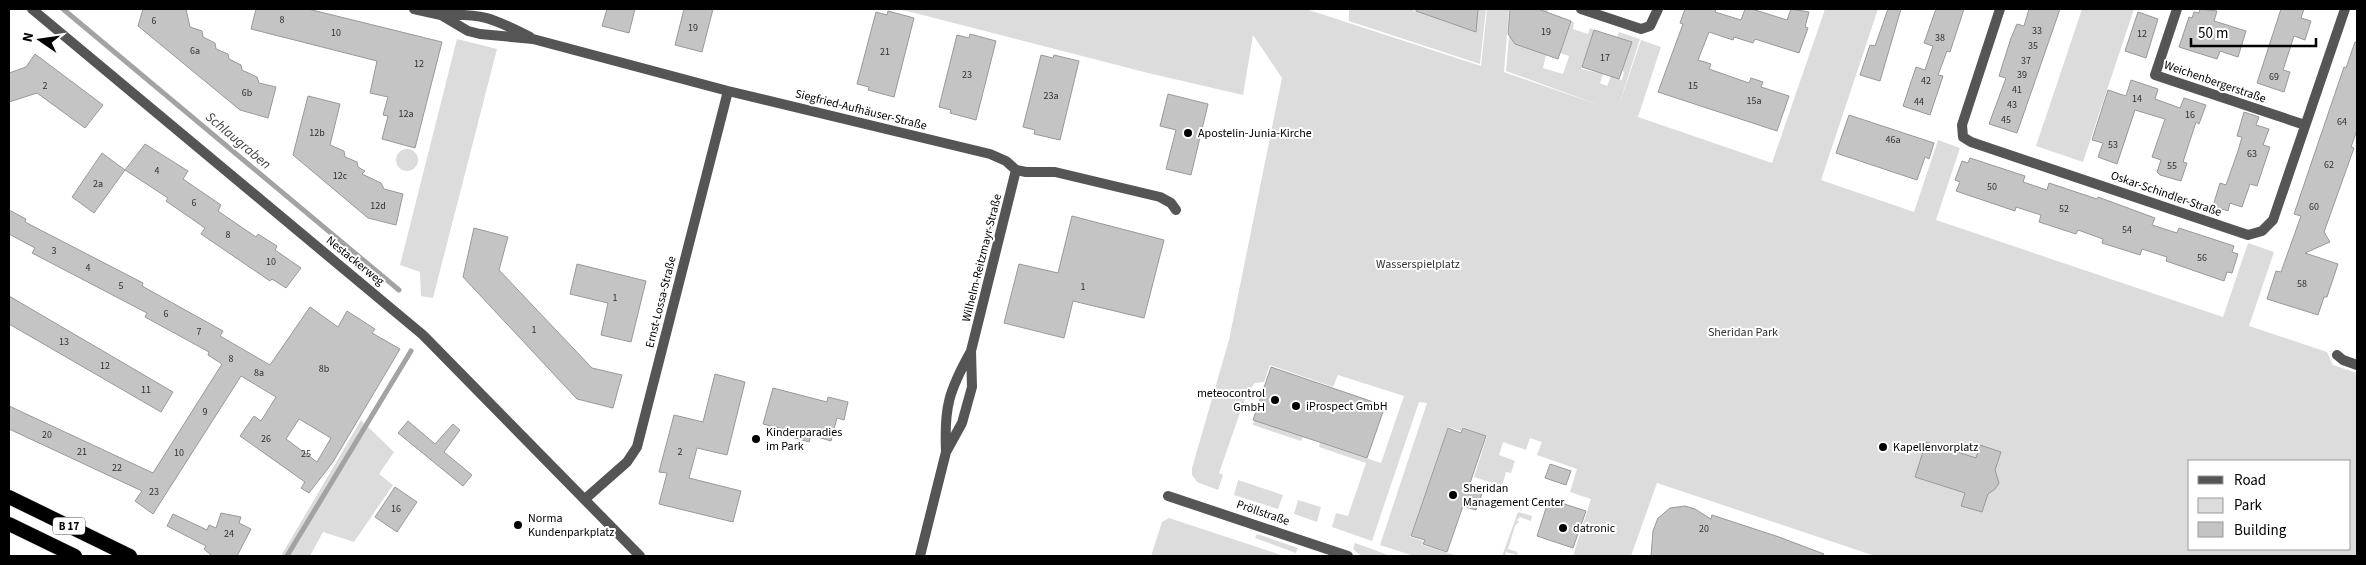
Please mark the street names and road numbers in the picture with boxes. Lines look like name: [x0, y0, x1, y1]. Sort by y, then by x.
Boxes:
street label: Weichenbergerstraße: [2162, 57, 2268, 107]
street label: Siegfried-Aufhäuser-Straße: [793, 85, 929, 135]
street label: Oskar-Schindler-Straße: [2108, 167, 2224, 221]
street label: Wilhelm-Reitzmayr-Straße: [958, 192, 1006, 324]
street label: Nestackerweg: [322, 232, 388, 290]
street label: Ernst-Lossa-Straße: [641, 254, 681, 350]
street label: Pröllstraße: [1234, 496, 1292, 530]
road number: B 17: [53, 518, 85, 534]

